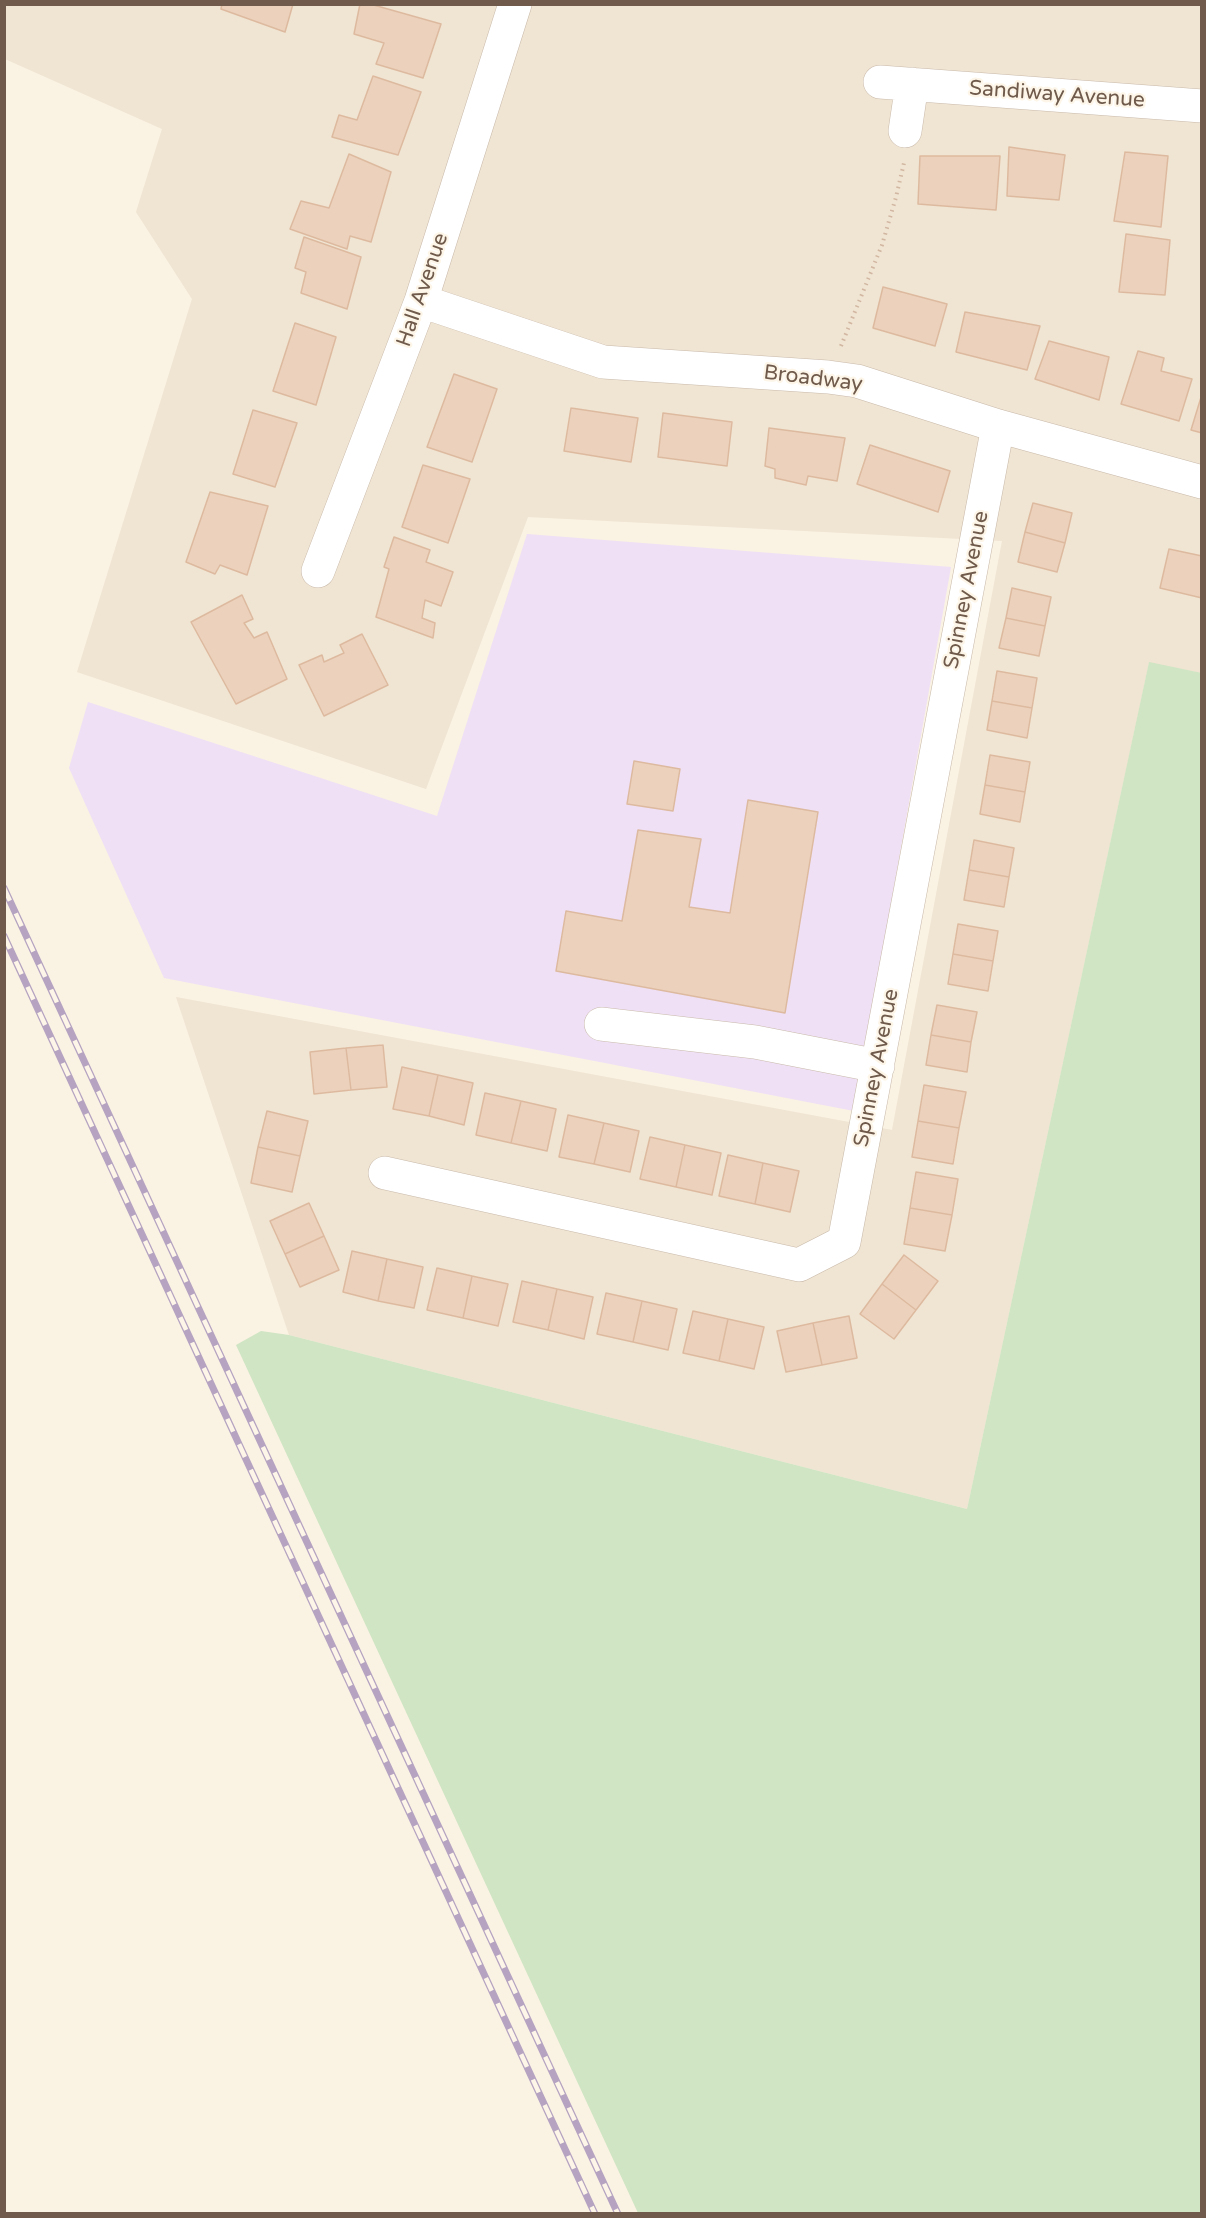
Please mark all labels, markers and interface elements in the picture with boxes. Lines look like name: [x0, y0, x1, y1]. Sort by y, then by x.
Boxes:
street label: Sandiway Avenue: [968, 76, 1146, 114]
street label: Hall Avenue: [392, 230, 454, 350]
street label: Broadway: [762, 360, 864, 398]
street label: Spinney Avenue: [939, 509, 995, 671]
street label: Spinney Avenue: [849, 987, 905, 1149]

